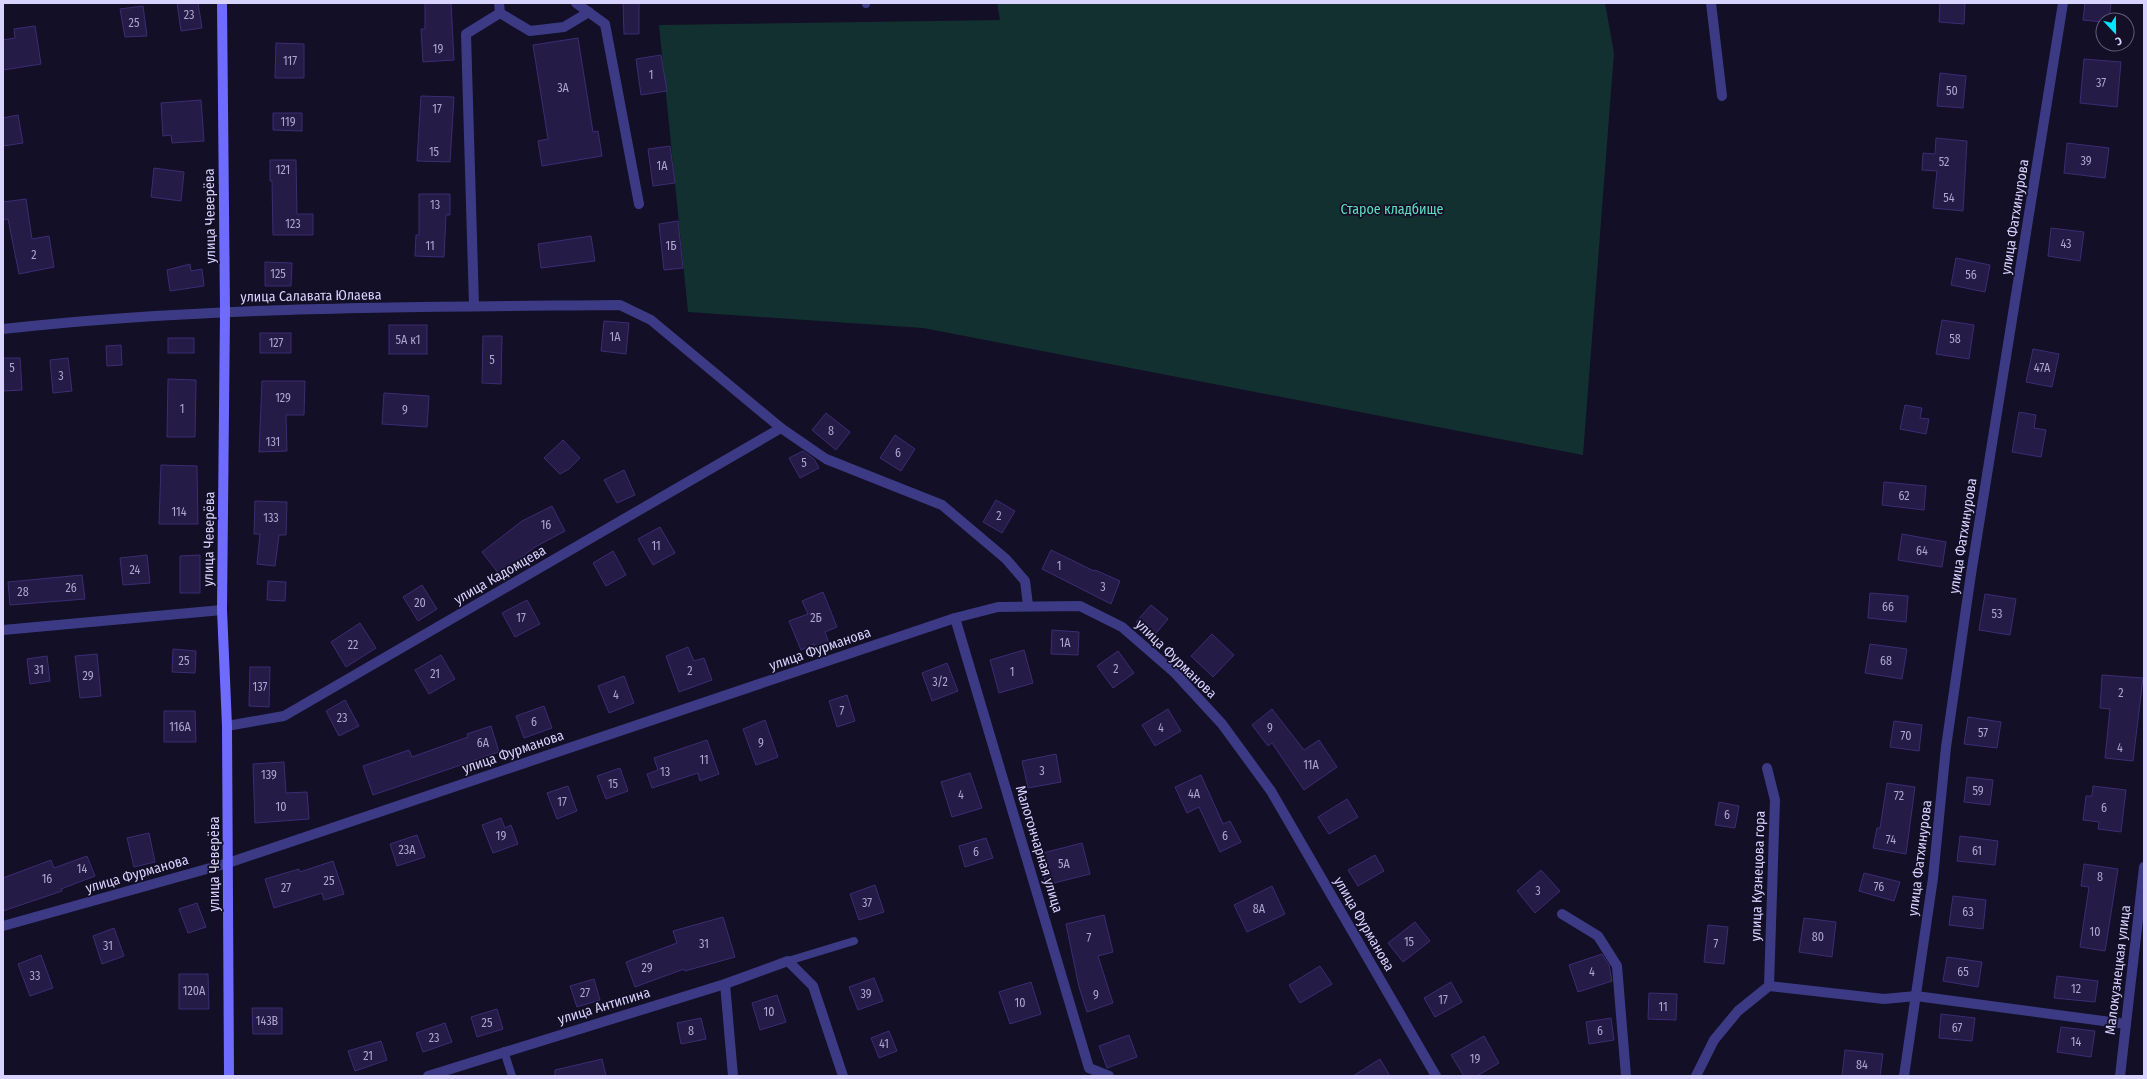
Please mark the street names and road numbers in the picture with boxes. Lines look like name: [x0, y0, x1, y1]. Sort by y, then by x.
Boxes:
street label: улица Фатхинурова: [1997, 158, 2033, 276]
street label: улица Чеверёва: [201, 168, 219, 264]
street label: улица Салавата Юлаева: [240, 286, 382, 306]
street label: улица Фатхинурова: [1945, 477, 1981, 595]
street label: улица Чеверёва: [200, 491, 218, 587]
street label: улица Кадомцева: [451, 542, 549, 608]
street label: улица Фурманова: [1132, 616, 1220, 702]
street label: улица Фурманова: [767, 624, 873, 674]
street label: улица Фурманова: [460, 727, 566, 777]
street label: Малогончарная улица: [1012, 783, 1066, 915]
street label: улица Фатхинурова: [1904, 799, 1936, 917]
street label: улица Кузнецова гора: [1747, 810, 1769, 942]
street label: улица Чеверёва: [206, 816, 223, 911]
street label: улица Фурманова: [84, 851, 191, 897]
street label: улица Фурманова: [1330, 874, 1398, 974]
street label: Малокузнецкая улица: [2102, 904, 2134, 1036]
street label: улица Антипина: [556, 984, 652, 1028]

